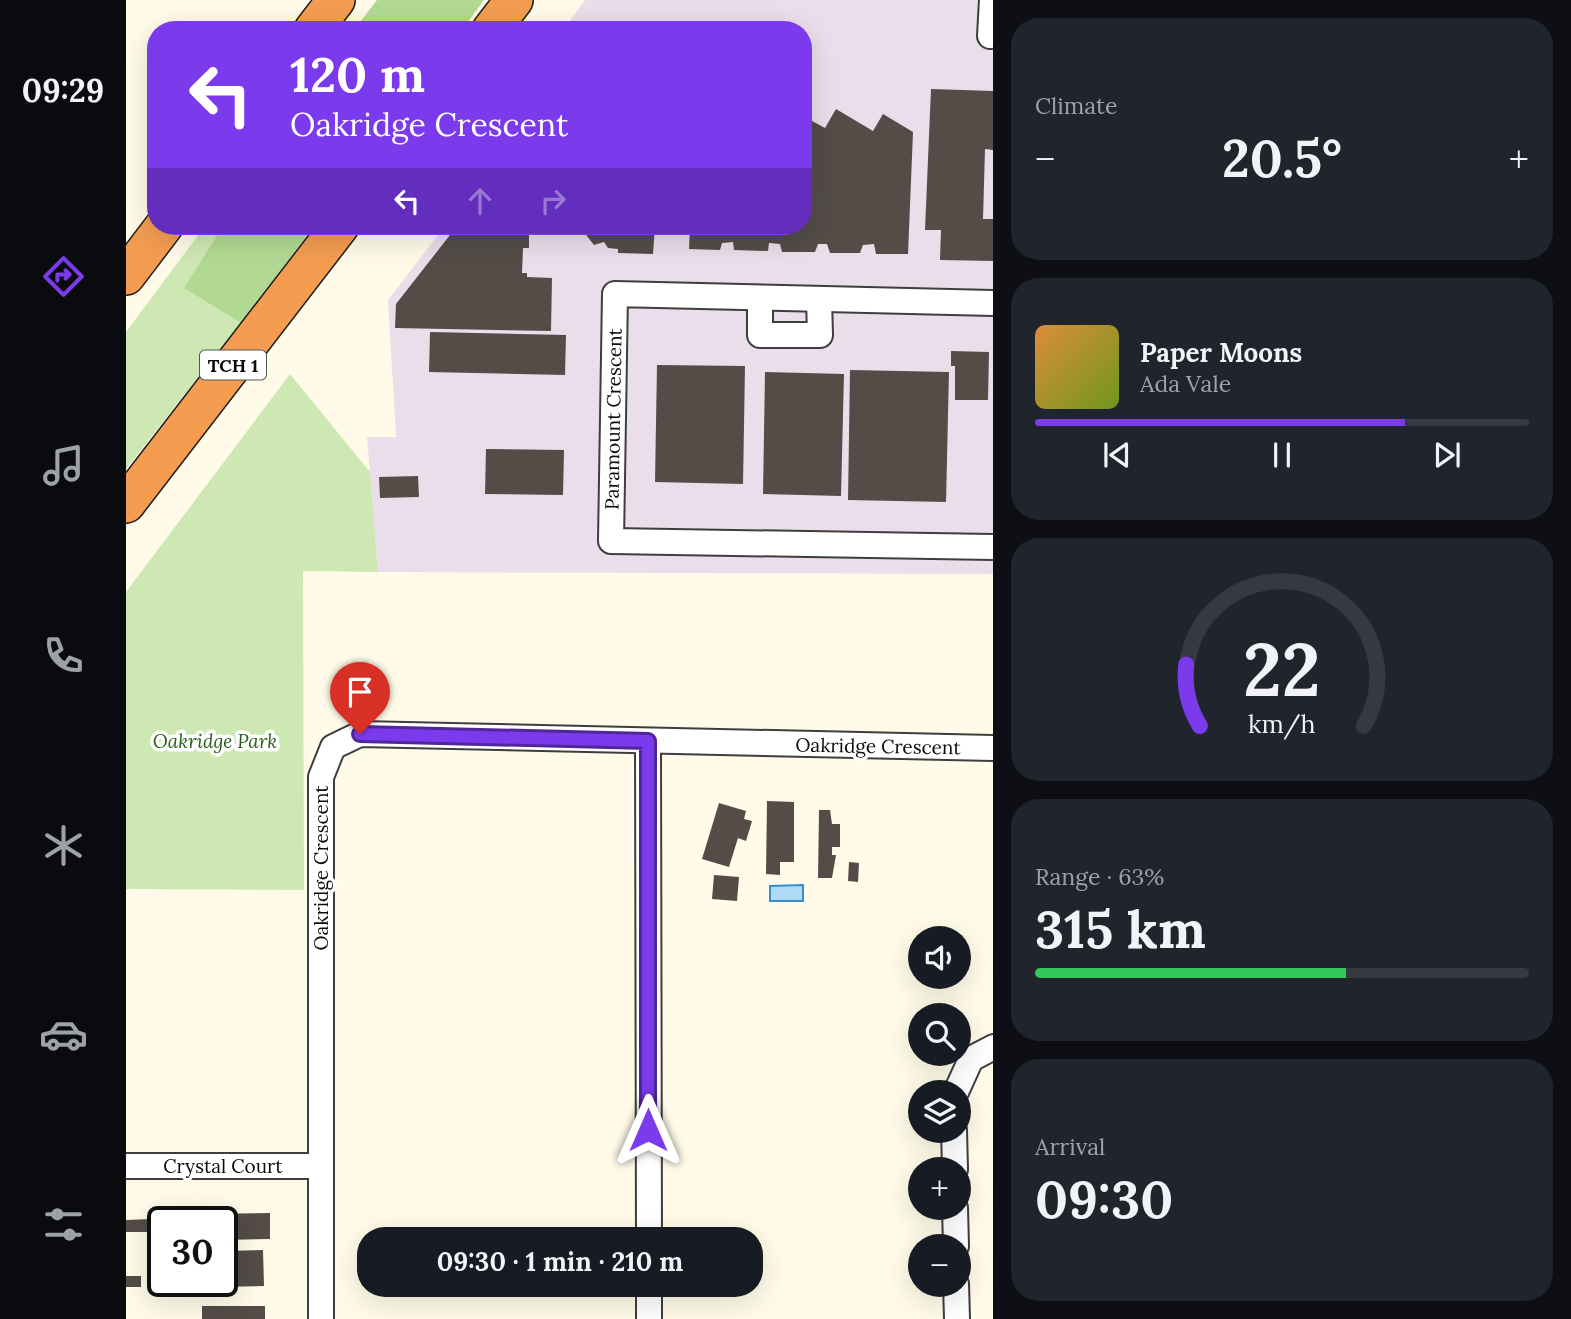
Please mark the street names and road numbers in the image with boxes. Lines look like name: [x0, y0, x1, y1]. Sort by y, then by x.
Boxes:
street label: Paramount Crescent: [599, 327, 627, 510]
road number: TCH 1: [200, 351, 266, 380]
street label: Oakridge Crescent: [795, 733, 961, 759]
street label: Oakridge Crescent: [309, 785, 333, 951]
street label: Crystal Court: [163, 1154, 283, 1178]

